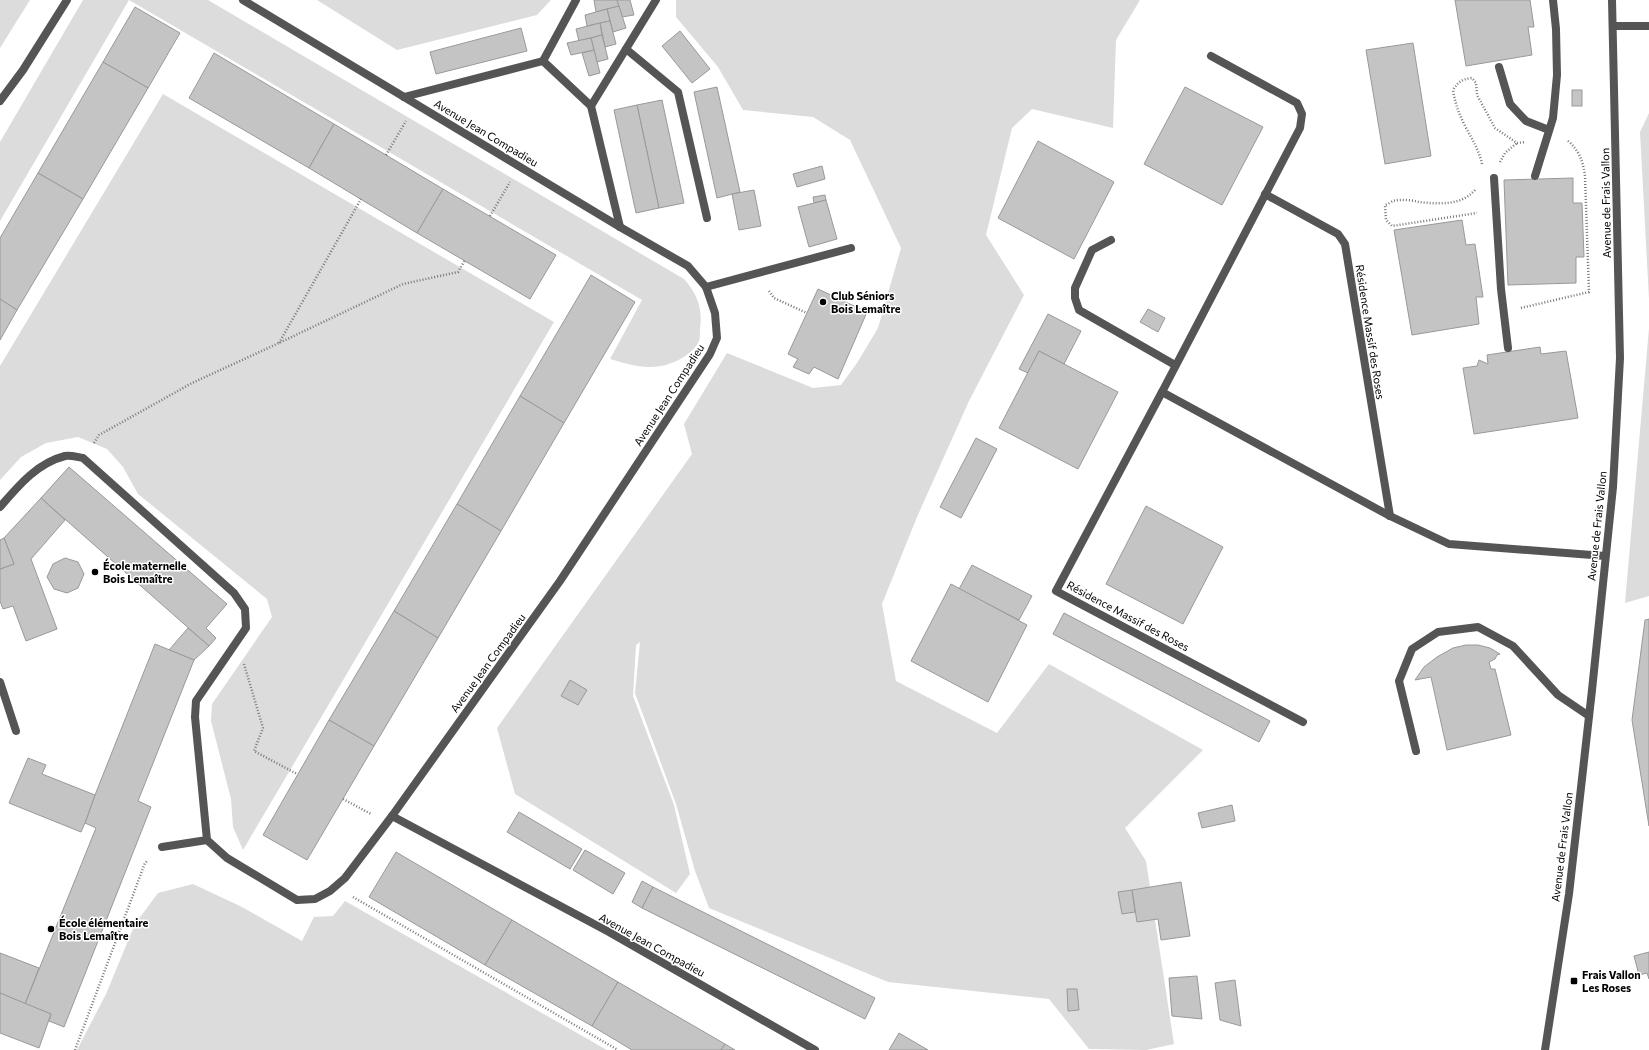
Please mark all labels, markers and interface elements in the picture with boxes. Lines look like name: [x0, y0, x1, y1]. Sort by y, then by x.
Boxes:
street label: Avenue Jean Compadieu: [431, 96, 541, 170]
street label: Avenue de Frais Vallon: [1598, 148, 1613, 258]
street label: Résidence Massif des Roses: [1353, 264, 1388, 400]
place label: Club Séniors Bois Lemaître: [831, 289, 901, 315]
marker: Club Séniors Bois Lemaître: [818, 297, 828, 307]
street label: Avenue Jean Compadieu: [631, 341, 707, 449]
street label: Avenue de Frais Vallon: [1584, 470, 1609, 582]
place label: École maternelle Bois Lemaître: [103, 558, 187, 585]
marker: École maternelle Bois Lemaître: [90, 567, 100, 577]
street label: Résidence Massif des Roses: [1065, 578, 1192, 653]
street label: Avenue Jean Compadieu: [447, 611, 529, 715]
street label: Avenue de Frais Vallon: [1548, 791, 1575, 902]
street label: Avenue Jean Compadieu: [597, 910, 707, 980]
place label: École élémentaire Bois Lemaître: [59, 915, 149, 942]
marker: École élémentaire Bois Lemaître: [46, 924, 56, 934]
place label: Frais Vallon Les Roses: [1582, 968, 1641, 994]
marker: Frais Vallon Les Roses: [1569, 976, 1579, 986]

